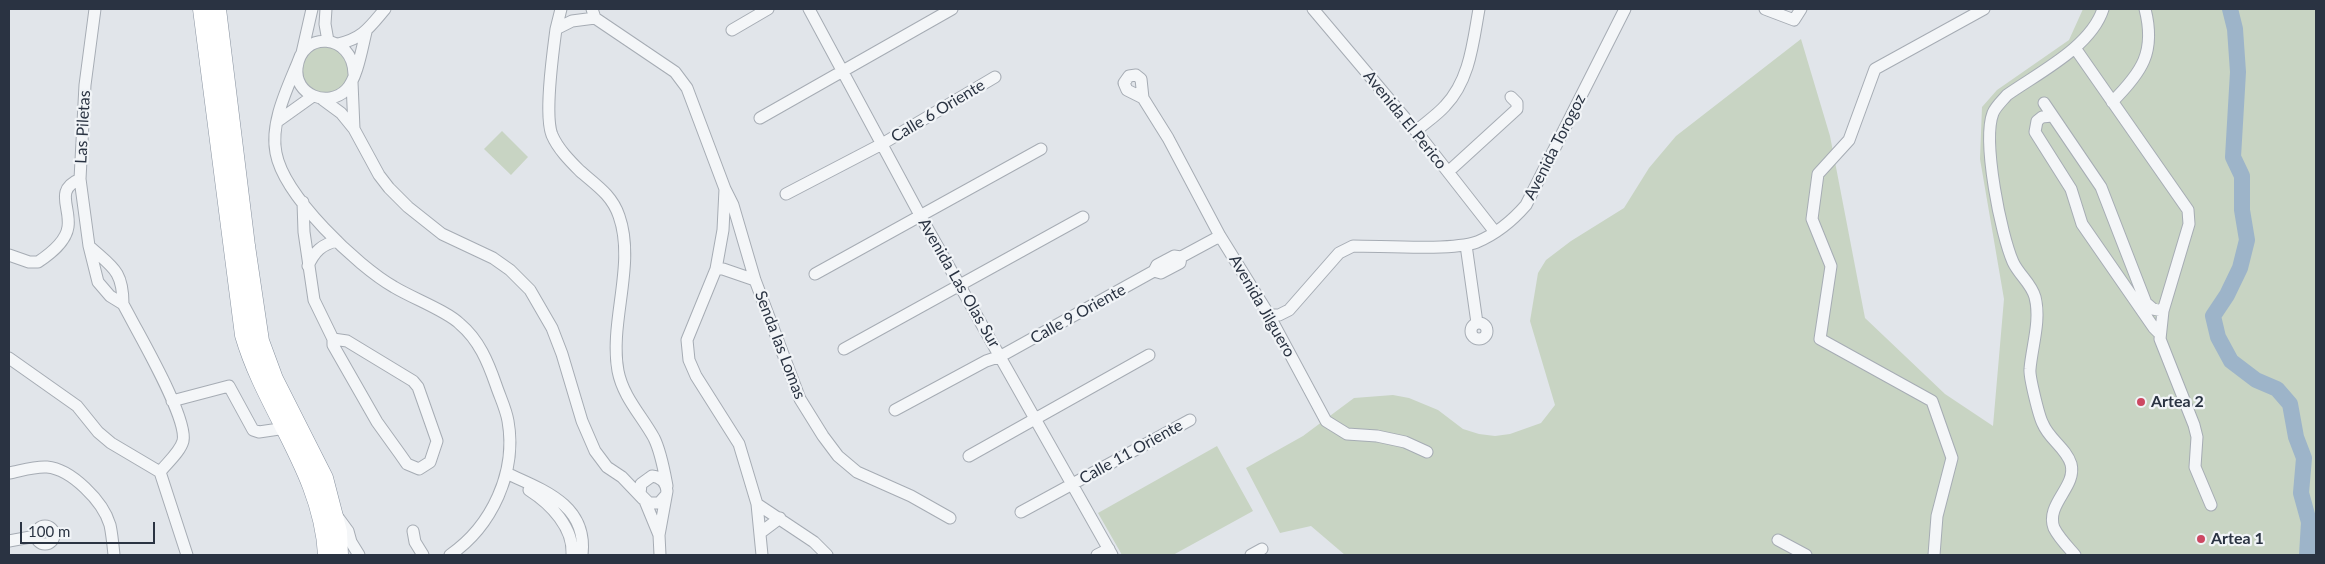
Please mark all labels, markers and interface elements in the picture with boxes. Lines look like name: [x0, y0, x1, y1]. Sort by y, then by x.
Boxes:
street label: Avenida El Perico: [1359, 67, 1451, 173]
street label: Calle 6 Oriente: [888, 76, 988, 146]
street label: Las Piletas: [71, 90, 95, 164]
street label: Avenida Torogoz: [1520, 91, 1590, 203]
street label: Avenida Las Olas Sur: [914, 215, 1004, 351]
street label: Avenida Jilguero: [1225, 251, 1299, 361]
street label: Calle 9 Oriente: [1027, 280, 1129, 348]
street label: Senda las Lomas: [751, 288, 809, 402]
place label: Artea 2: [2151, 392, 2204, 412]
marker: Artea 2: [2135, 396, 2147, 408]
street label: Calle 11 Oriente: [1076, 416, 1186, 488]
scale bar: [22, 512, 158, 544]
text: 100 m: [28, 522, 70, 540]
place label: Artea 1: [2211, 529, 2264, 549]
marker: Artea 1: [2195, 533, 2207, 545]

